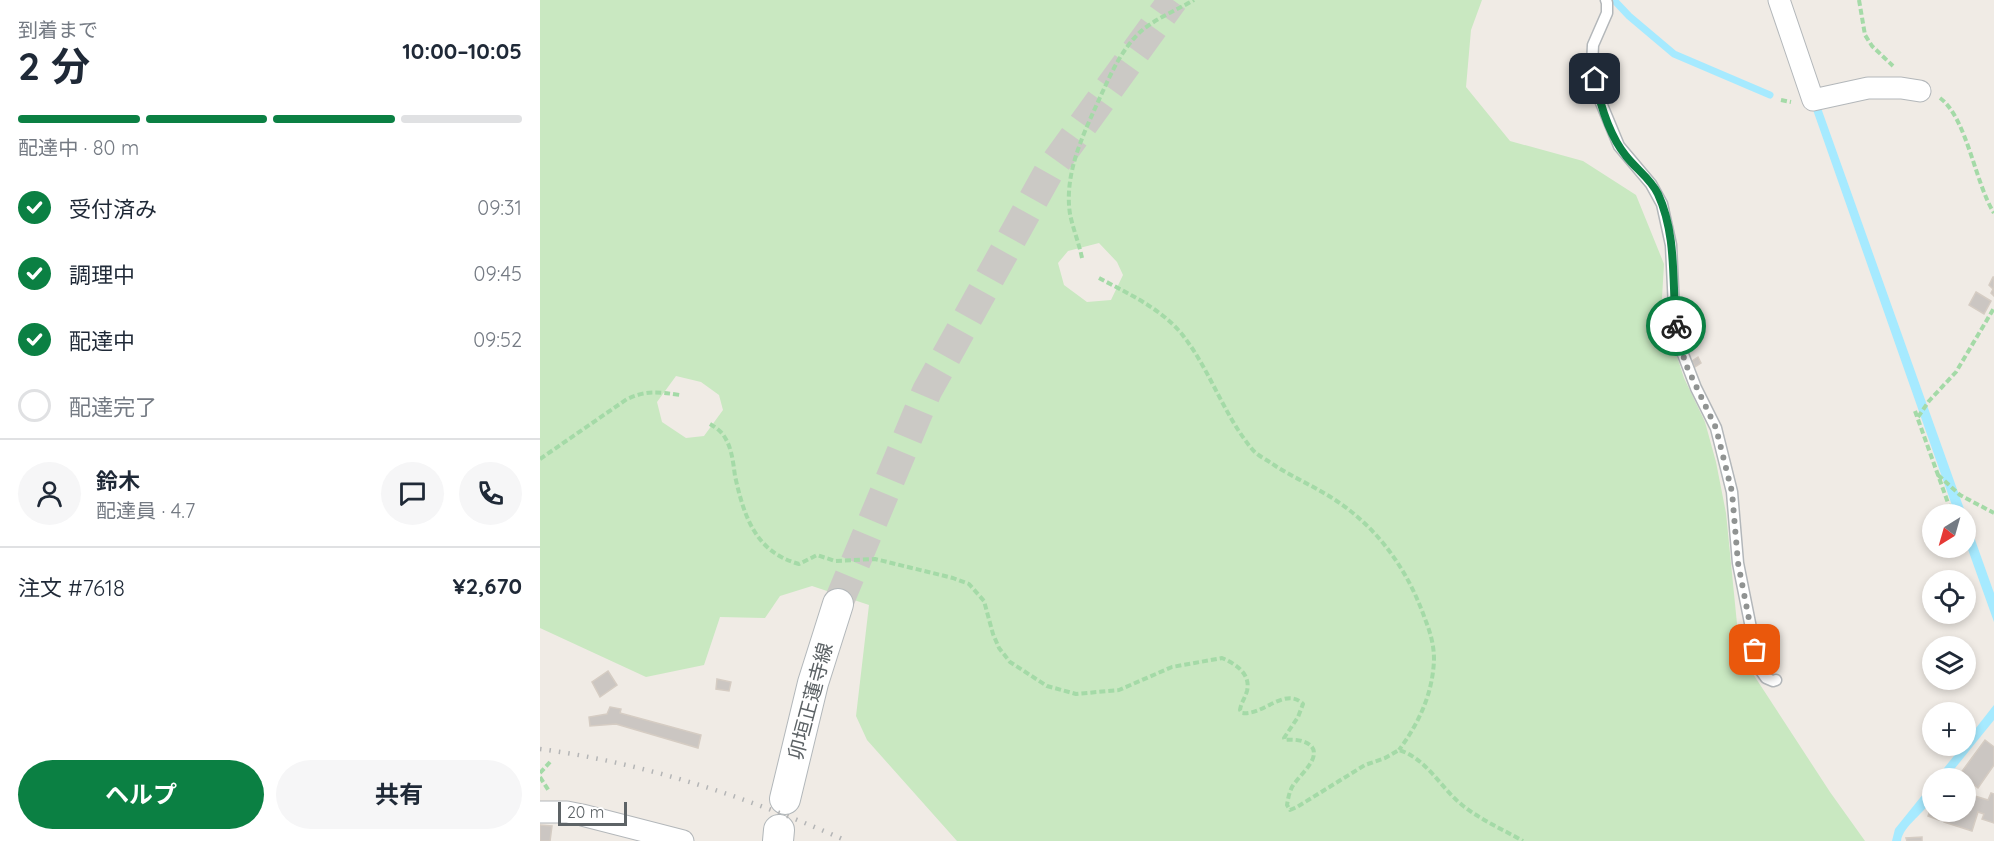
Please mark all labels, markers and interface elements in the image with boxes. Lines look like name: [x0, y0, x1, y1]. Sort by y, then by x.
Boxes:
text: 到着まで: [18, 17, 98, 42]
text: 10:00–10:05: [402, 37, 522, 65]
text: 2 分: [18, 41, 90, 90]
pin: [1569, 53, 1620, 104]
icon: home: [1578, 62, 1611, 95]
text: 配達中 · 80 m: [18, 135, 139, 160]
icon: check: [18, 191, 51, 224]
text: 受付済み: [69, 195, 157, 223]
text: 09:31: [477, 195, 522, 220]
icon: check: [18, 257, 51, 290]
text: 調理中: [69, 261, 135, 289]
text: 09:45: [474, 261, 522, 286]
courier: [1646, 296, 1706, 356]
icon: bike: [1660, 310, 1693, 343]
icon: check: [18, 323, 51, 356]
text: 配達中: [69, 327, 135, 355]
text: 09:52: [473, 327, 522, 352]
text: 配達完了: [69, 393, 157, 421]
button: person: [18, 462, 81, 525]
button: chat: [381, 462, 444, 525]
button: phone: [459, 462, 522, 525]
text: 鈴木: [96, 467, 140, 495]
text: 配達員 · 4.7: [96, 498, 195, 523]
north arrow: [1922, 504, 1976, 558]
map controls: [1922, 504, 1976, 822]
button: locate: [1922, 570, 1976, 624]
text: ¥2,670: [453, 572, 522, 600]
text: 注文 #7618: [18, 574, 125, 602]
pin: [1729, 624, 1780, 675]
icon: bag: [1738, 633, 1771, 666]
button: layers: [1922, 636, 1976, 690]
street label: 卯垣正蓮寺線: [782, 640, 838, 762]
button: +: [1922, 702, 1976, 756]
button: ヘルプ: [18, 760, 264, 829]
button: 共有: [276, 760, 522, 829]
button: −: [1922, 768, 1976, 822]
scale bar: [558, 799, 627, 826]
text: 20 m: [567, 802, 604, 822]

